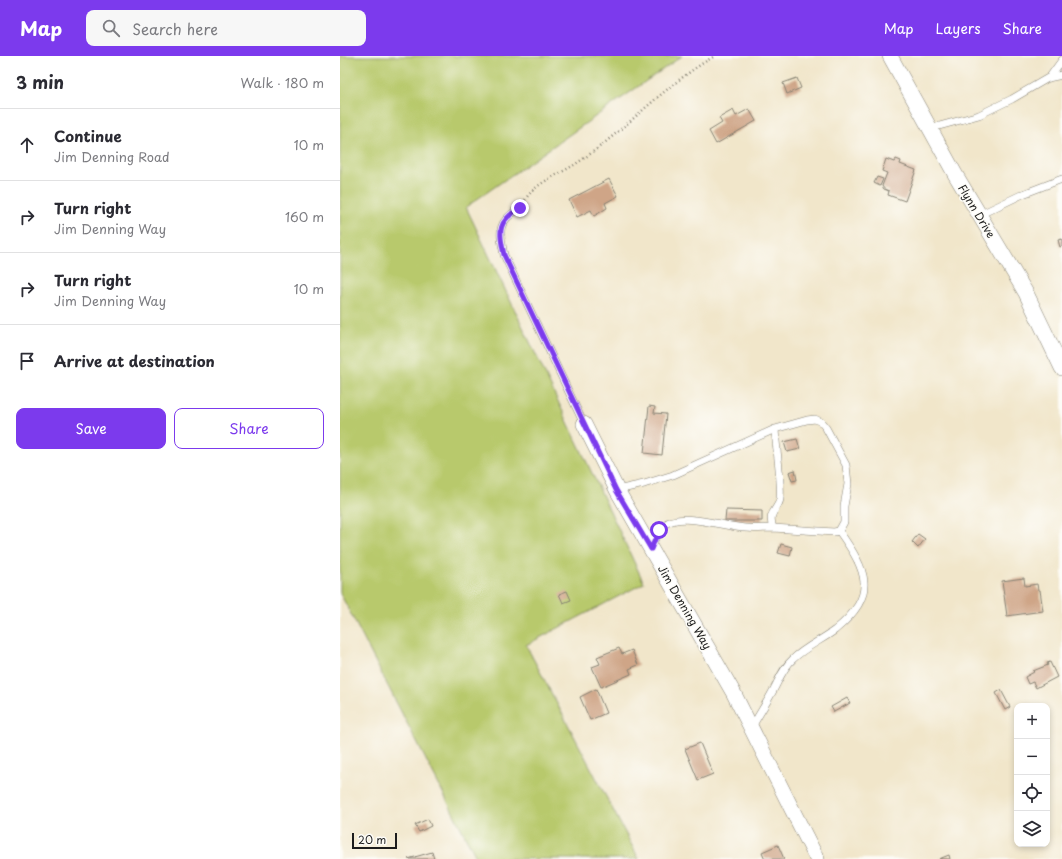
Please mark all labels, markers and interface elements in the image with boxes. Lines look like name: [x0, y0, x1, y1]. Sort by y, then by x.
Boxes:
search box: [86, 10, 366, 46]
text: Map: [20, 14, 62, 42]
icon: search: [100, 17, 122, 39]
text: Search here: [132, 17, 218, 40]
text: Map: [884, 18, 914, 39]
text: Layers: [936, 18, 981, 39]
text: Share: [1003, 18, 1042, 39]
text: 3 min: [16, 69, 64, 95]
text: Walk · 180 m: [241, 73, 324, 92]
text: Continue: [54, 124, 122, 147]
icon: ahead: [16, 134, 38, 156]
text: 10 m: [294, 135, 324, 154]
text: Jim Denning Road: [54, 147, 170, 166]
street label: Flynn Drive: [954, 181, 1000, 241]
text: Turn right: [54, 196, 131, 219]
route end: [511, 199, 529, 217]
icon: right: [16, 206, 38, 228]
text: 160 m: [285, 207, 324, 226]
text: Jim Denning Way: [54, 219, 166, 238]
text: Turn right: [54, 268, 131, 291]
icon: right: [16, 278, 38, 300]
text: 10 m: [294, 279, 324, 298]
text: Jim Denning Way: [54, 291, 166, 310]
text: Arrive at destination: [54, 349, 215, 372]
icon: arrive: [16, 350, 38, 372]
button: Save: [16, 408, 166, 449]
button: Share: [174, 408, 324, 449]
route start: [650, 521, 668, 539]
street label: Jim Denning Way: [654, 562, 716, 652]
map controls: [1014, 703, 1050, 847]
button: +: [1014, 703, 1050, 739]
button: −: [1014, 739, 1050, 775]
button: locate: [1014, 775, 1050, 811]
button: layers: [1014, 811, 1050, 847]
scale bar: [352, 831, 397, 850]
text: 20 m: [358, 831, 386, 848]

